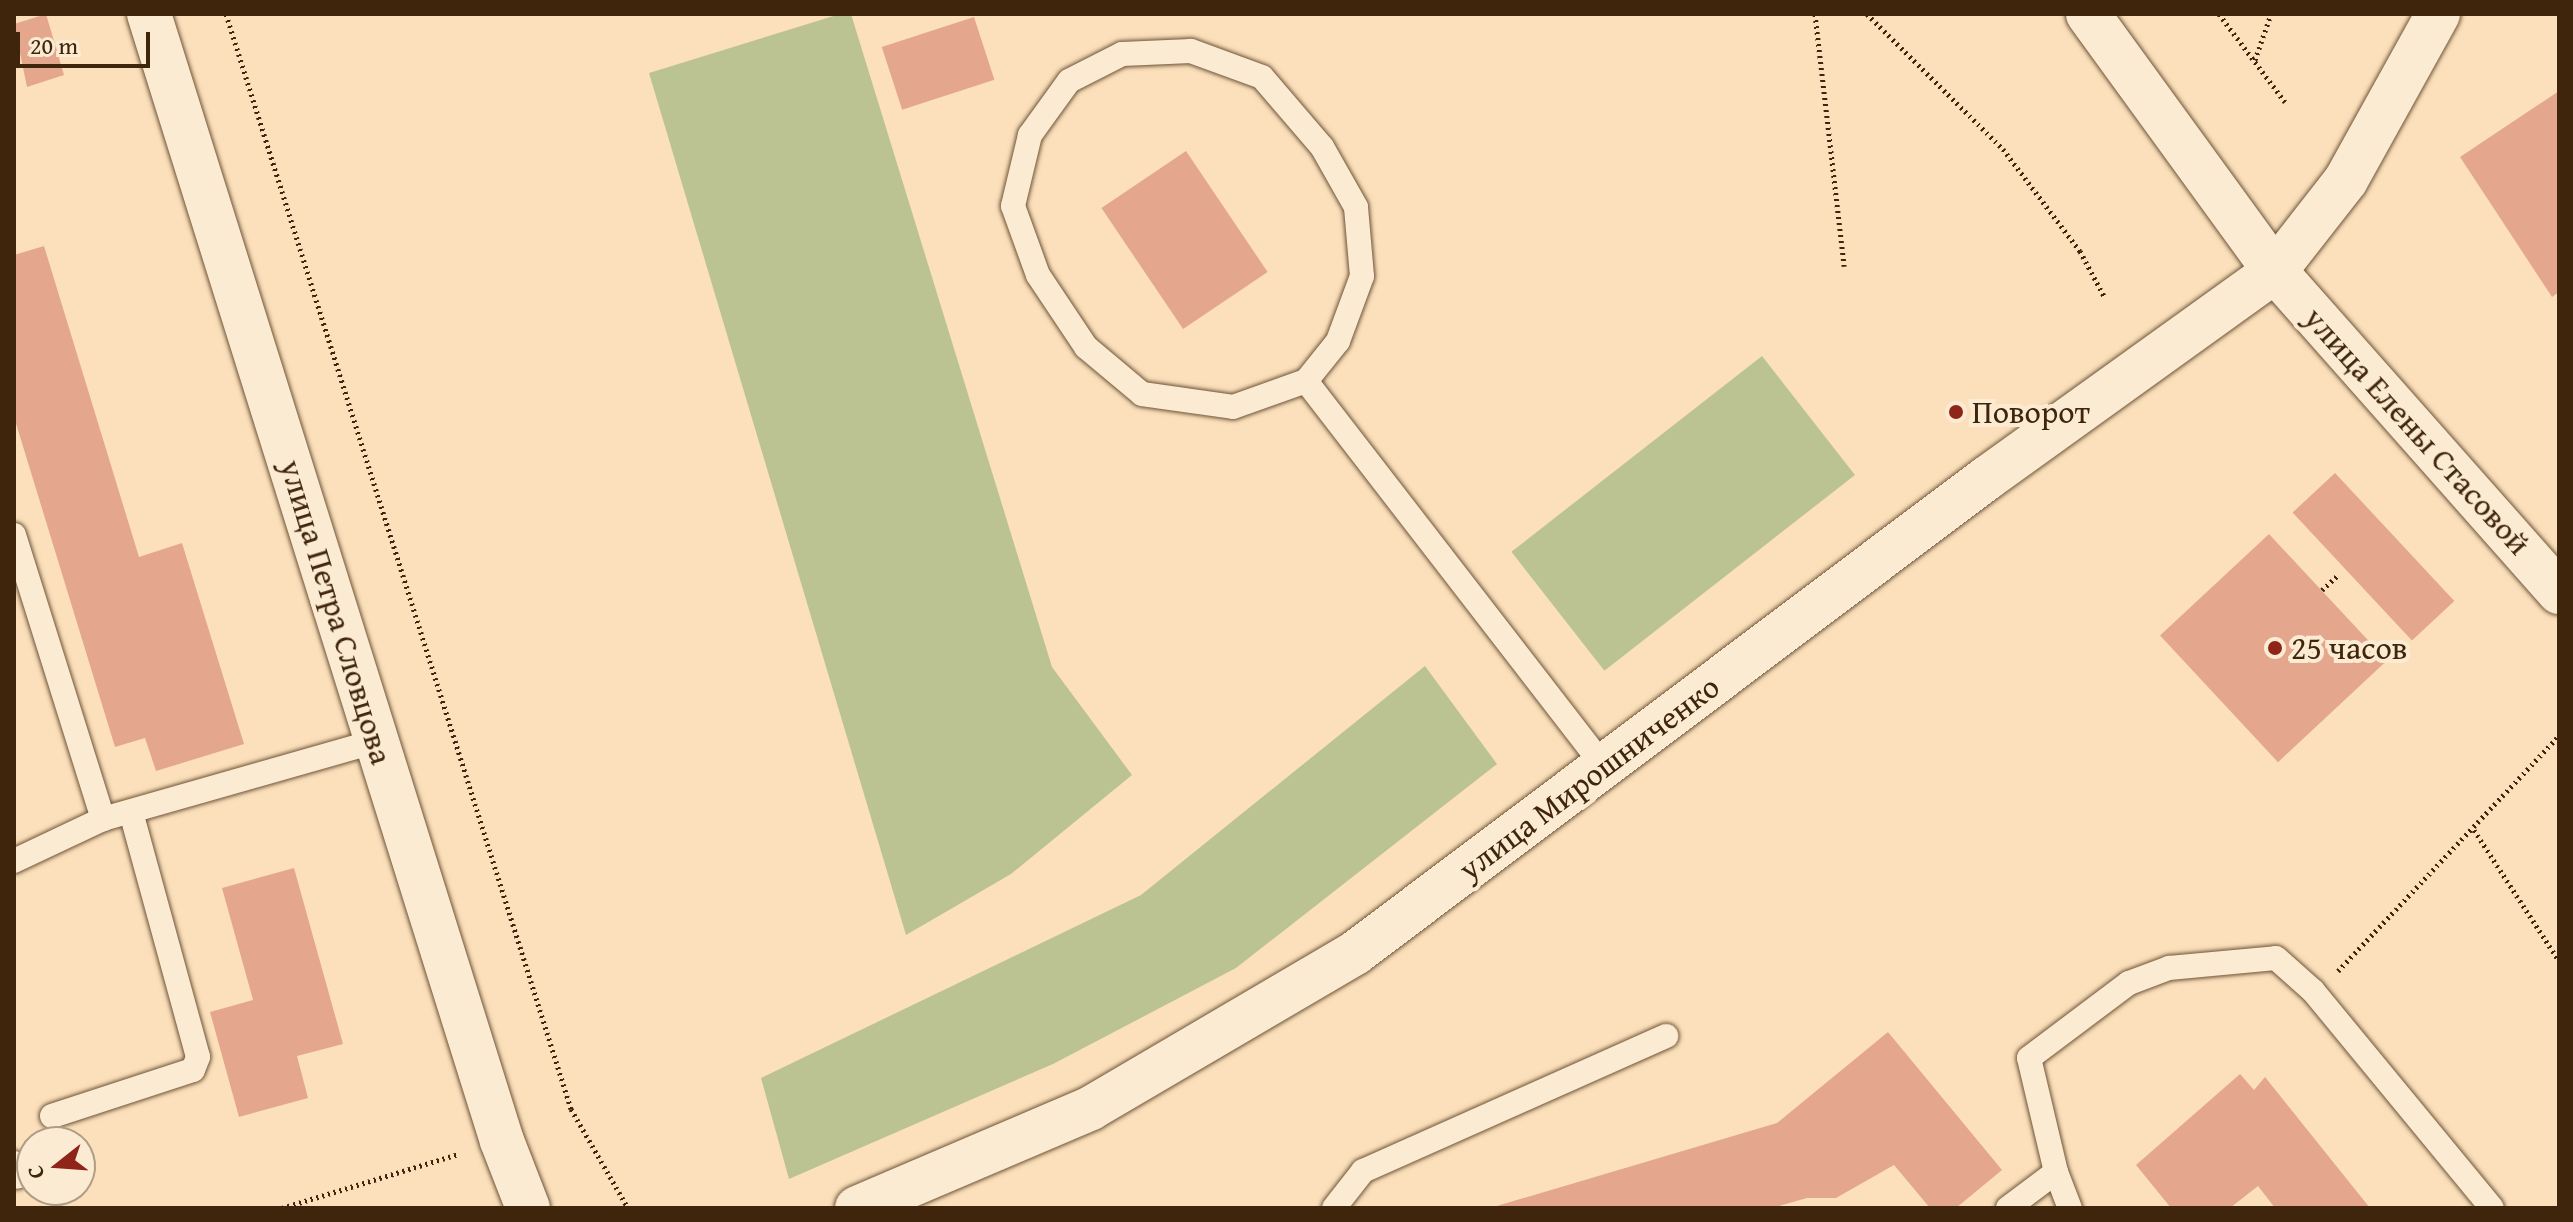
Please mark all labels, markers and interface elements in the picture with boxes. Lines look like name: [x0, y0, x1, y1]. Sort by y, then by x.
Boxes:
scale bar: [20, 16, 154, 66]
text: 20 m: [30, 28, 78, 63]
street label: улица Елены Стасовой: [2296, 299, 2538, 563]
place label: Поворот: [1972, 393, 2090, 431]
marker: Поворот: [1947, 403, 1965, 421]
street label: улица Петра Словцова: [271, 455, 401, 769]
place label: 25 часов: [2291, 629, 2407, 667]
marker: 25 часов: [2266, 639, 2284, 657]
street label: улица Мирошниченко: [1451, 667, 1727, 889]
north arrow: [16, 1126, 96, 1206]
text: С: [18, 1162, 52, 1183]

